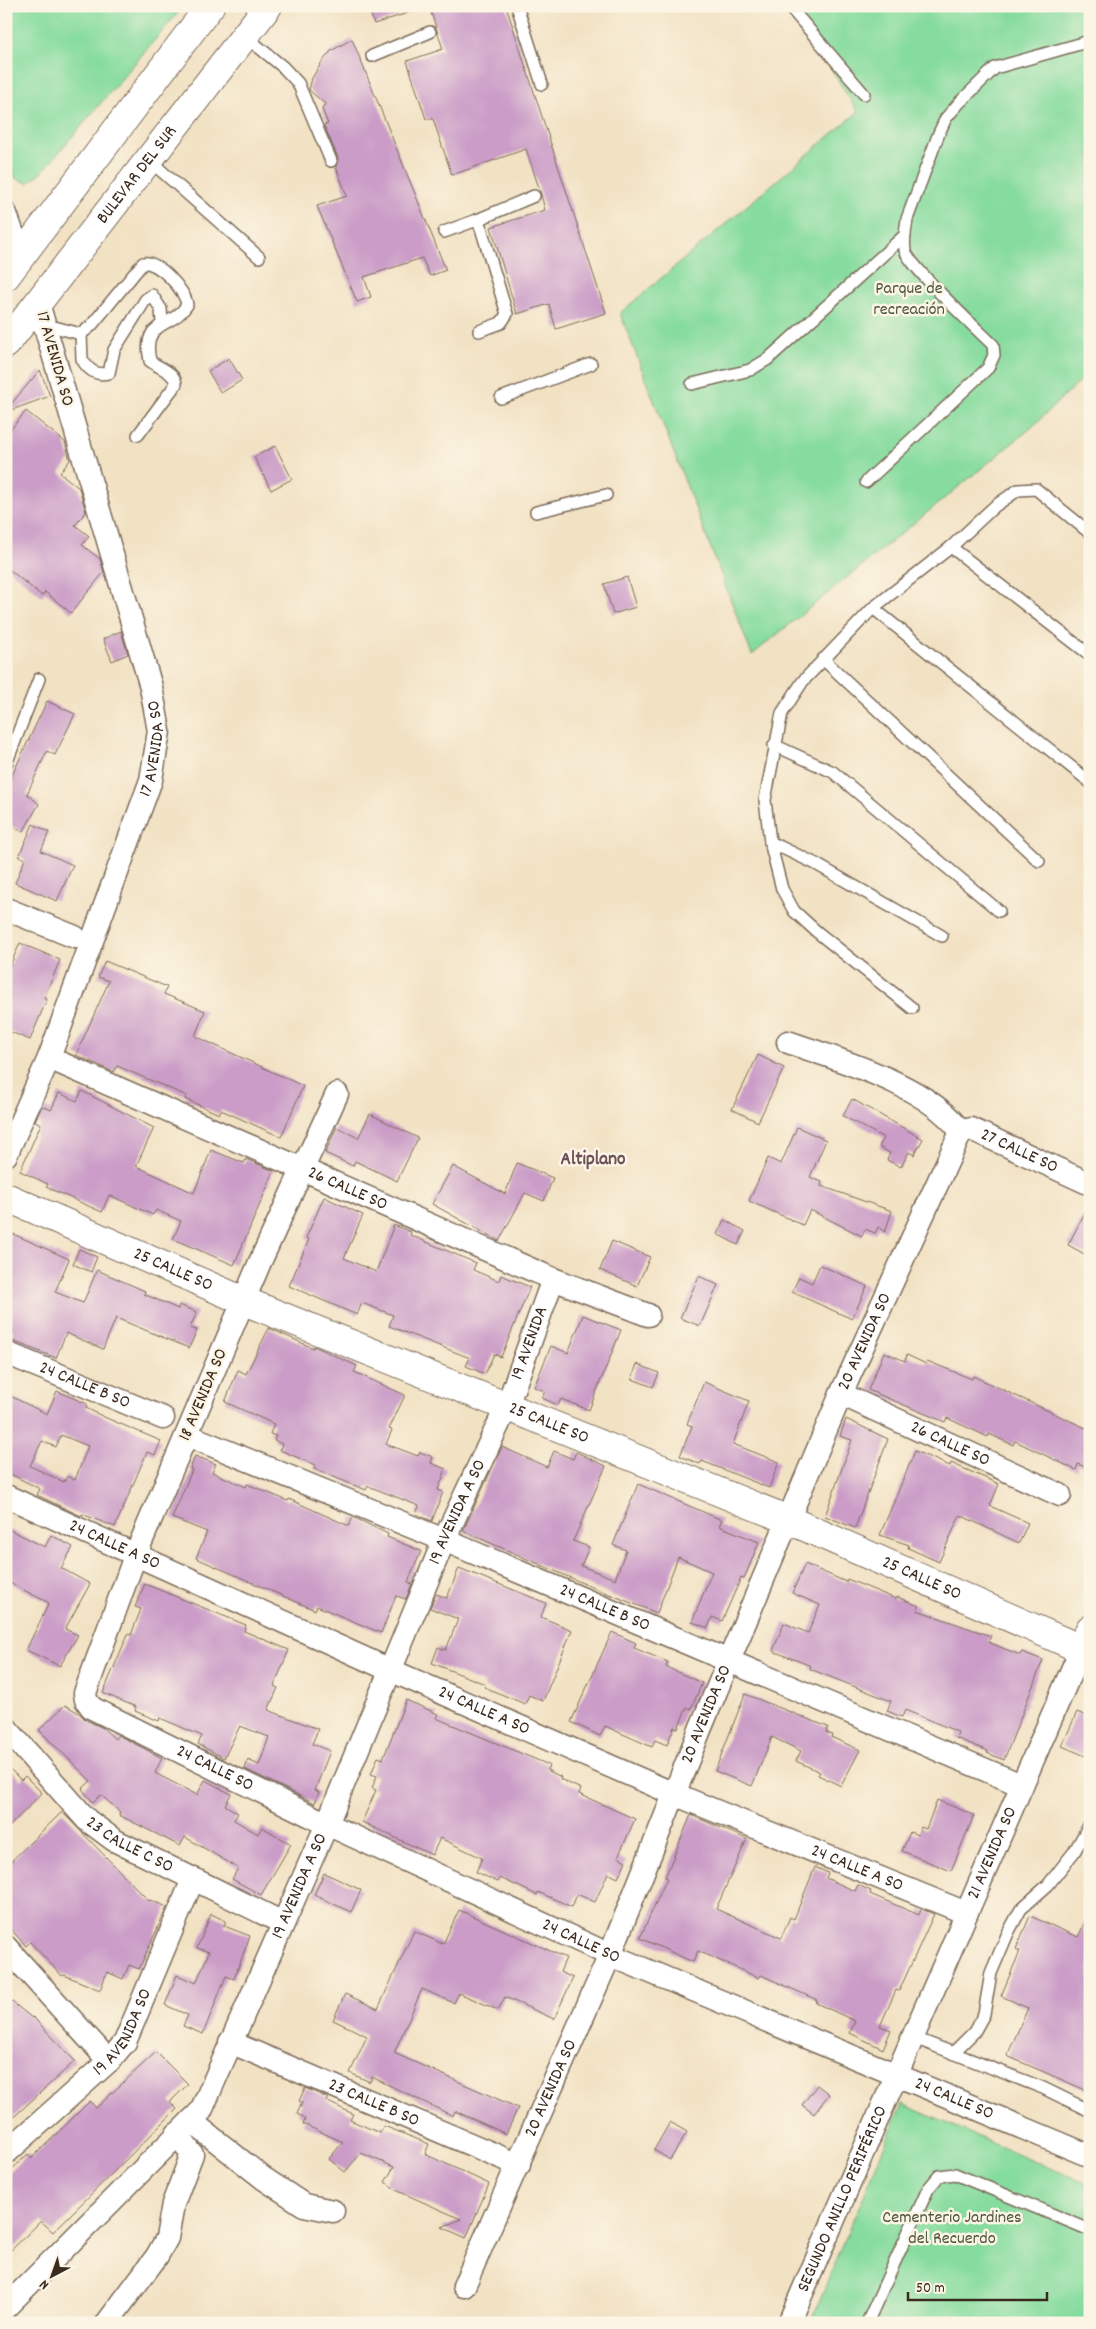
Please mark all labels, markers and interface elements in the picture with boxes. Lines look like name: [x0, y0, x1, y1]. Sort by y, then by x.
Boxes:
street label: BULEVAR DEL SUR: [91, 120, 183, 229]
park label: Parque de recreación: [873, 277, 945, 323]
street label: 17 AVENIDA SO: [29, 309, 79, 409]
street label: 17 AVENIDA SO: [133, 698, 172, 800]
street label: 27 CALLE SO: [976, 1122, 1062, 1180]
district label: Altiplano: [561, 1147, 626, 1174]
street label: 26 CALLE SO: [304, 1160, 391, 1217]
street label: 25 CALLE SO: [129, 1242, 216, 1298]
street label: 20 AVENIDA SO: [832, 1289, 898, 1394]
street label: 19 AVENIDA: [505, 1303, 555, 1383]
street label: 18 AVENIDA SO: [173, 1345, 235, 1445]
street label: 24 CALLE B SO: [35, 1356, 134, 1415]
street label: 25 CALLE SO: [505, 1396, 592, 1451]
street label: 26 CALLE SO: [906, 1415, 994, 1473]
street label: 19 AVENIDA A SO: [423, 1456, 493, 1568]
street label: 24 CALLE A SO: [65, 1514, 164, 1577]
street label: 25 CALLE SO: [878, 1550, 965, 1607]
street label: 24 CALLE B SO: [555, 1578, 654, 1638]
street label: 20 AVENIDA SO: [675, 1661, 738, 1767]
street label: 24 CALLE A SO: [434, 1680, 534, 1742]
street label: 24 CALLE SO: [172, 1739, 258, 1798]
street label: 21 AVENIDA SO: [961, 1803, 1024, 1903]
street label: 23 CALLE C SO: [80, 1810, 177, 1880]
street label: 19 AVENIDA A SO: [266, 1829, 334, 1943]
street label: 24 CALLE A SO: [807, 1839, 907, 1899]
street label: 24 CALLE SO: [538, 1913, 624, 1970]
street label: 19 AVENIDA SO: [88, 1985, 158, 2082]
street label: 20 AVENIDA SO: [519, 2035, 584, 2141]
street label: 24 CALLE SO: [911, 2071, 997, 2127]
street label: 23 CALLE B SO: [324, 2073, 423, 2134]
street label: SEGUNDO ANILLO PERIFÉRICO: [791, 2102, 894, 2296]
park label: Cementerio Jardines del Recuerdo: [882, 2206, 1022, 2252]
north arrow: [28, 2252, 78, 2302]
scale bar: [908, 2269, 1047, 2301]
text: N: [36, 2274, 54, 2294]
text: 50 m: [916, 2278, 945, 2300]

